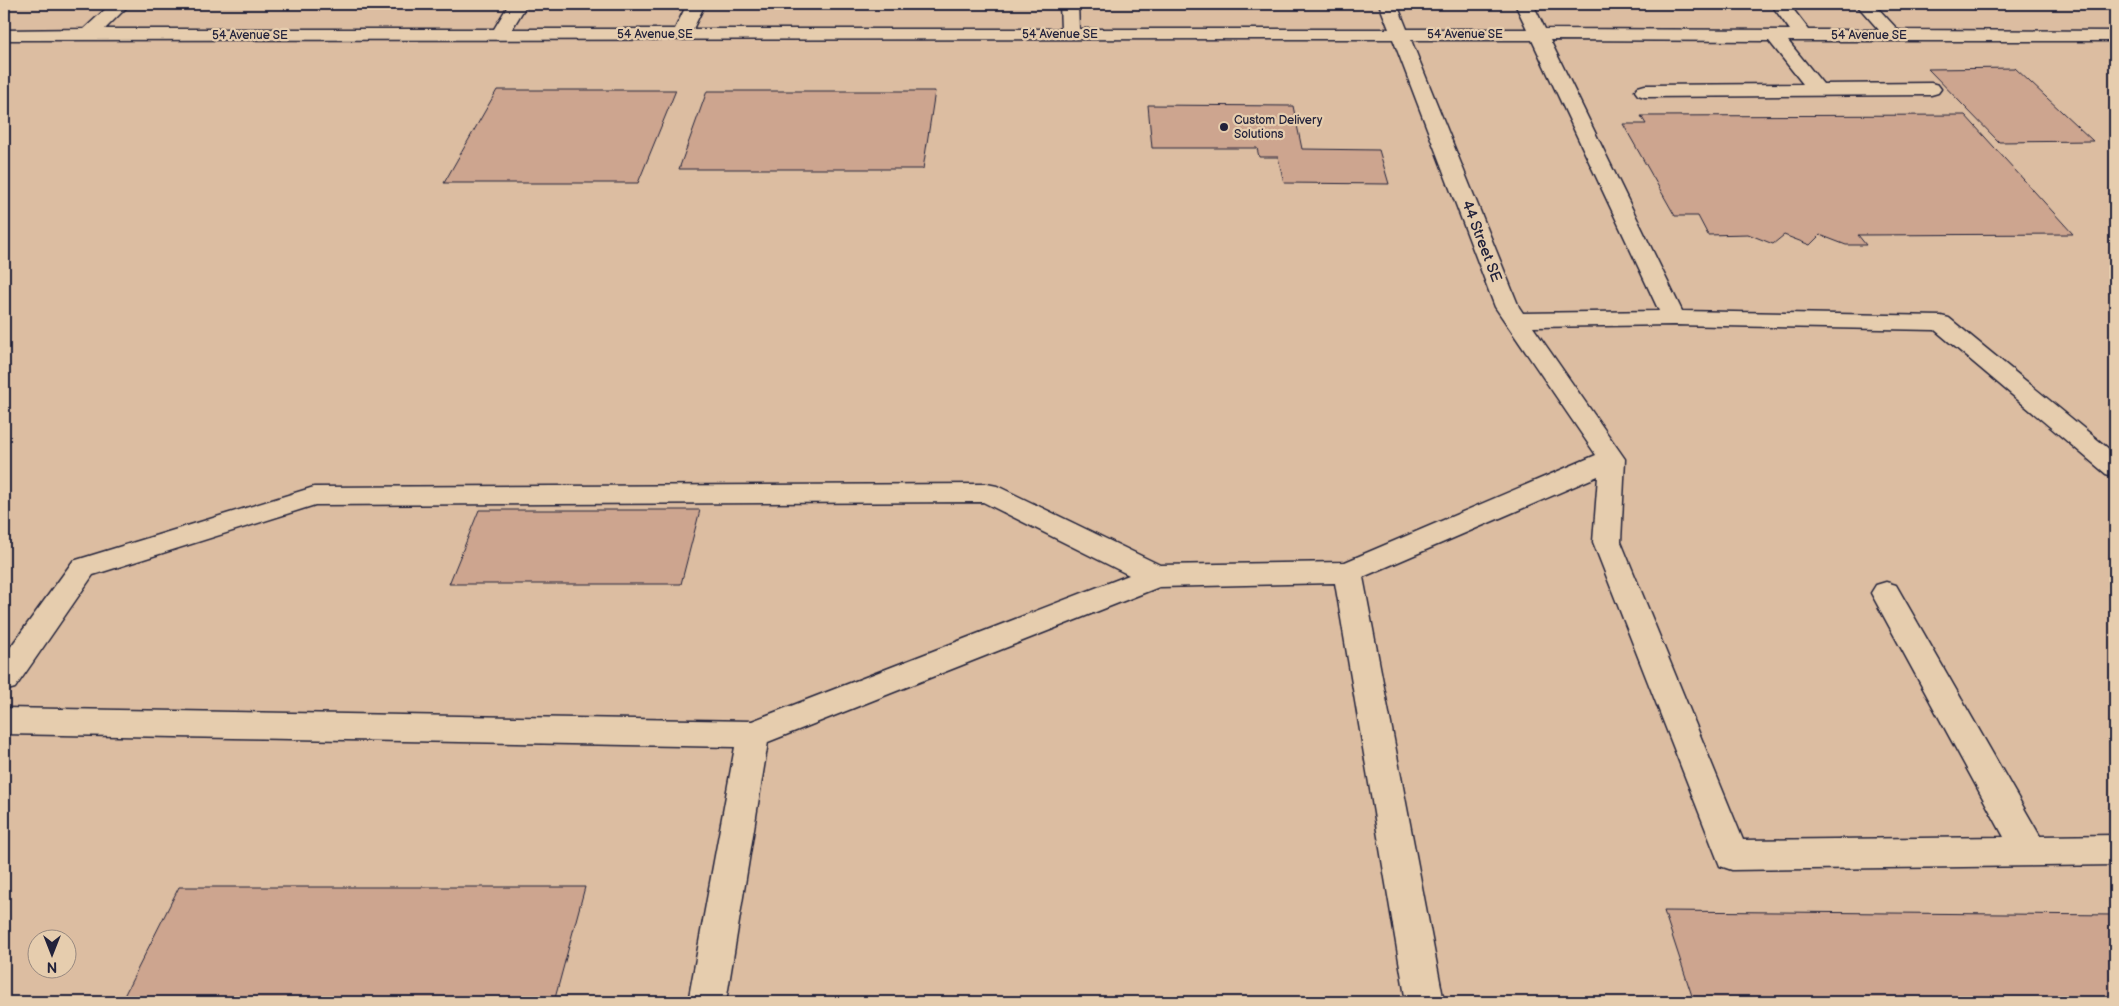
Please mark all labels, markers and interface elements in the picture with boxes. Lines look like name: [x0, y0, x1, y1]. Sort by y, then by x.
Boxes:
street label: 54 Avenue SE: [617, 27, 693, 42]
street label: 54 Avenue SE: [1022, 27, 1098, 42]
street label: 54 Avenue SE: [1427, 27, 1503, 42]
street label: 54 Avenue SE: [212, 28, 288, 43]
street label: 54 Avenue SE: [1831, 28, 1907, 43]
place label: Custom Delivery Solutions: [1234, 113, 1323, 142]
marker: Custom Delivery Solutions: [1218, 121, 1230, 133]
street label: 44 Street SE: [1457, 198, 1506, 285]
north arrow: [28, 928, 78, 978]
text: N: [47, 958, 57, 975]

